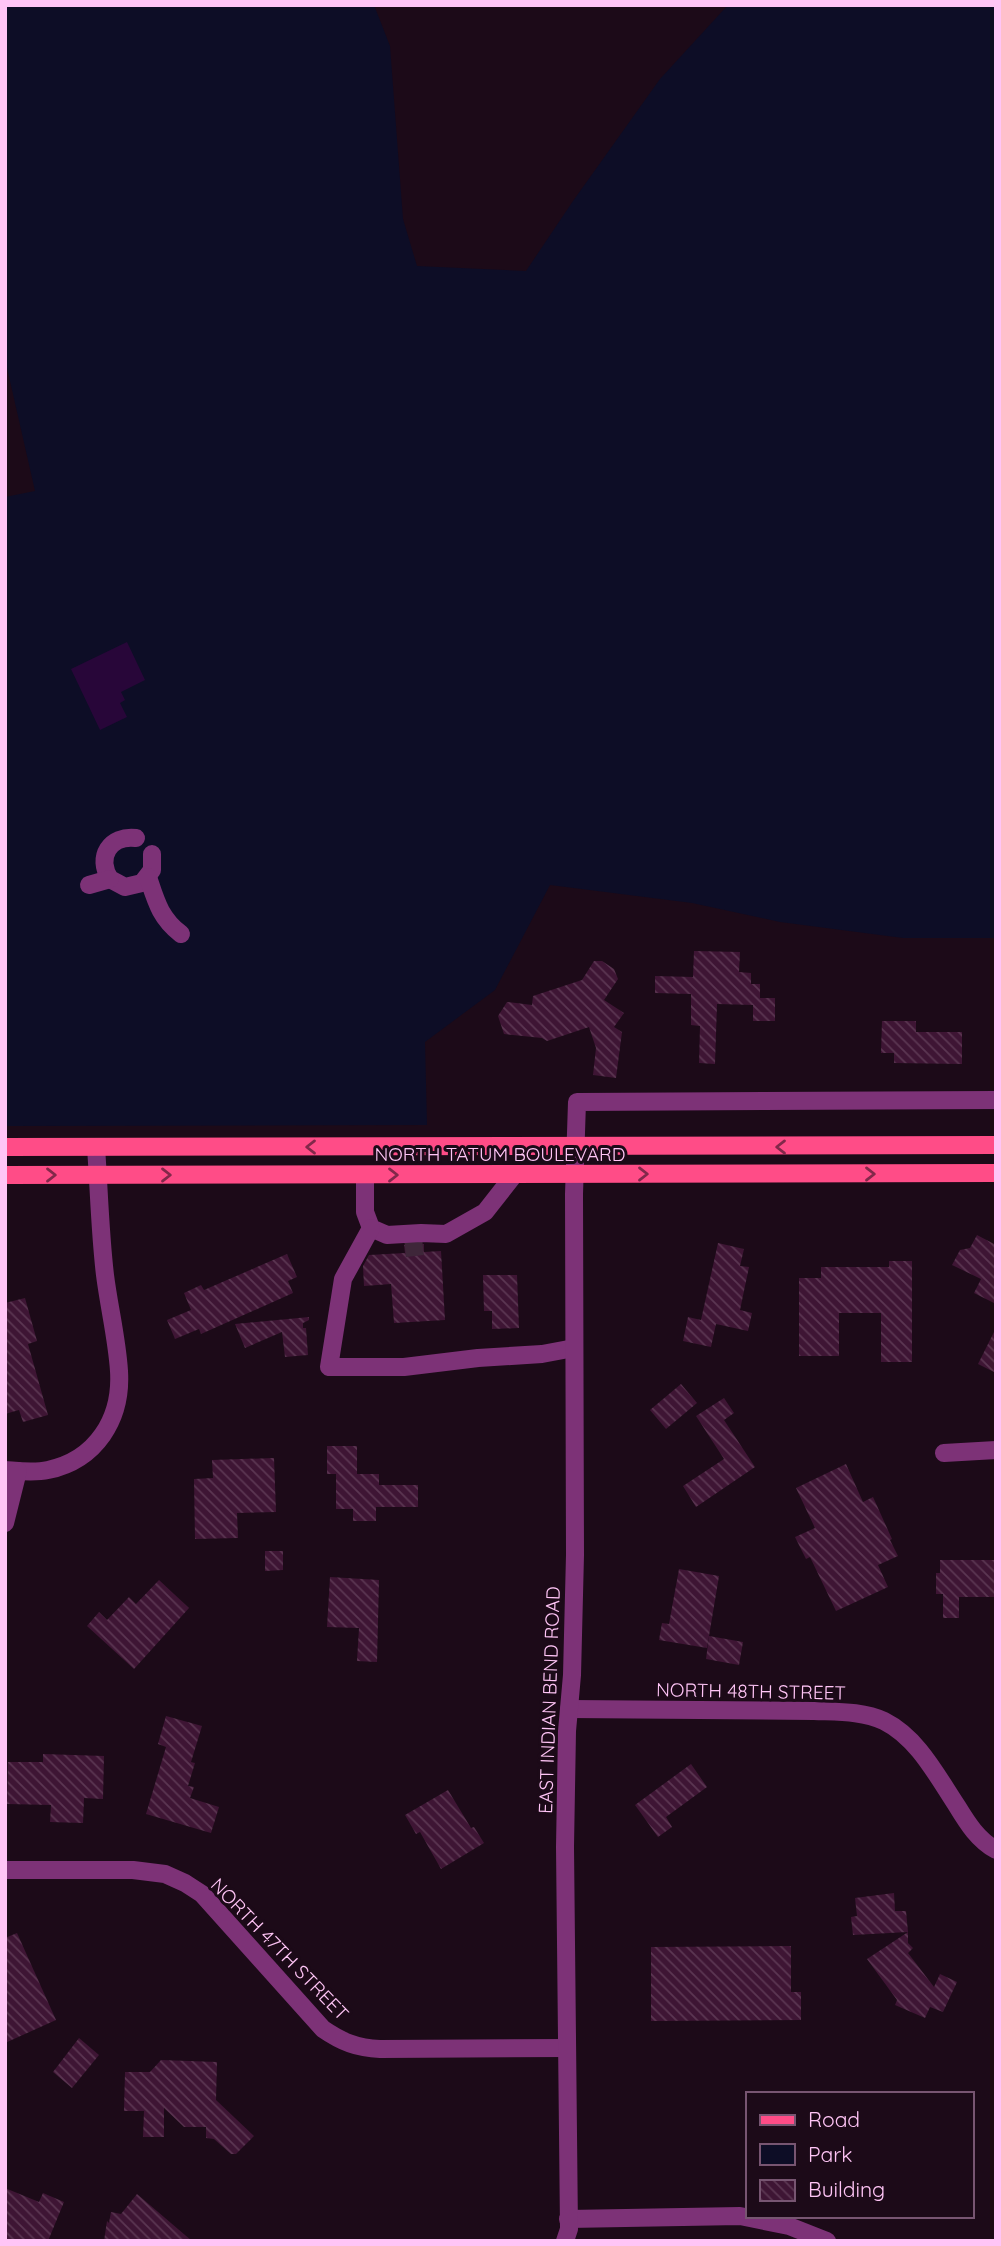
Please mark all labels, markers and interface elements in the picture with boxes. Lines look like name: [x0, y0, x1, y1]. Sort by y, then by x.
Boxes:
one-way arrow: [305, 1139, 316, 1154]
one-way arrow: [775, 1139, 786, 1154]
street label: NORTH TATUM BOULEVARD: [374, 1142, 626, 1166]
one-way arrow: [638, 1166, 648, 1182]
one-way arrow: [865, 1166, 876, 1182]
one-way arrow: [47, 1167, 57, 1183]
one-way arrow: [161, 1167, 172, 1183]
one-way arrow: [389, 1167, 399, 1183]
street label: EAST INDIAN BEND ROAD: [533, 1586, 565, 1814]
street label: NORTH 48TH STREET: [656, 1677, 846, 1705]
street label: NORTH 47TH STREET: [206, 1873, 354, 2025]
legend: [746, 2092, 973, 2218]
text: Road: [808, 2106, 860, 2132]
text: Park: [808, 2141, 852, 2167]
text: Building: [808, 2176, 885, 2202]

